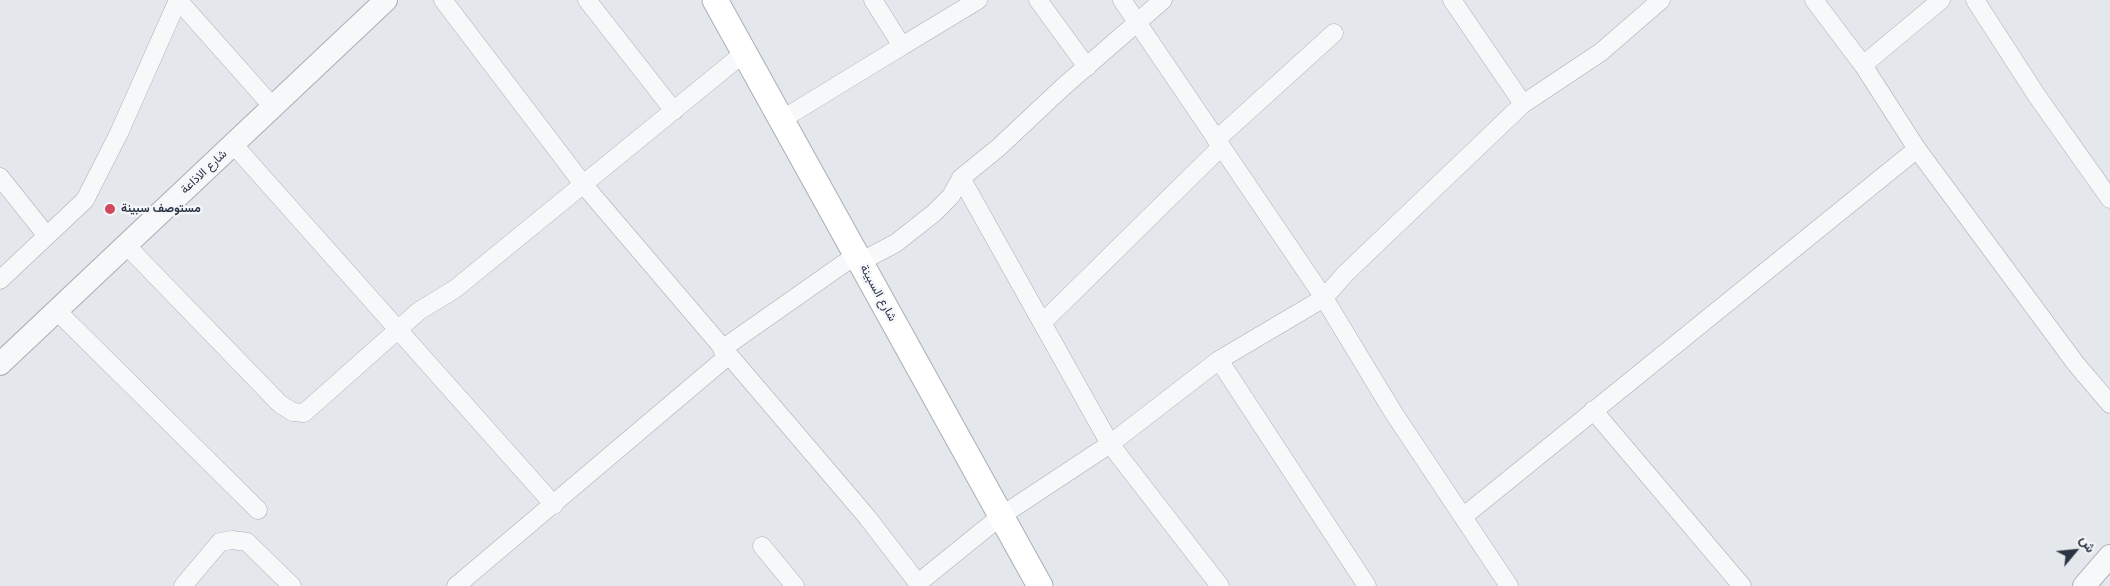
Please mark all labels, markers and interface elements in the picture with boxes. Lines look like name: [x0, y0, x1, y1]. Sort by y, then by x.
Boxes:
street label: شارع الاذاعة: [178, 147, 230, 197]
marker: مستوصف سبينة: [103, 202, 117, 216]
place label: مستوصف سبينة: [121, 202, 201, 216]
street label: شارع السبينة: [857, 262, 899, 324]
north arrow: [2050, 526, 2100, 576]
text: ش: [2077, 533, 2099, 555]

